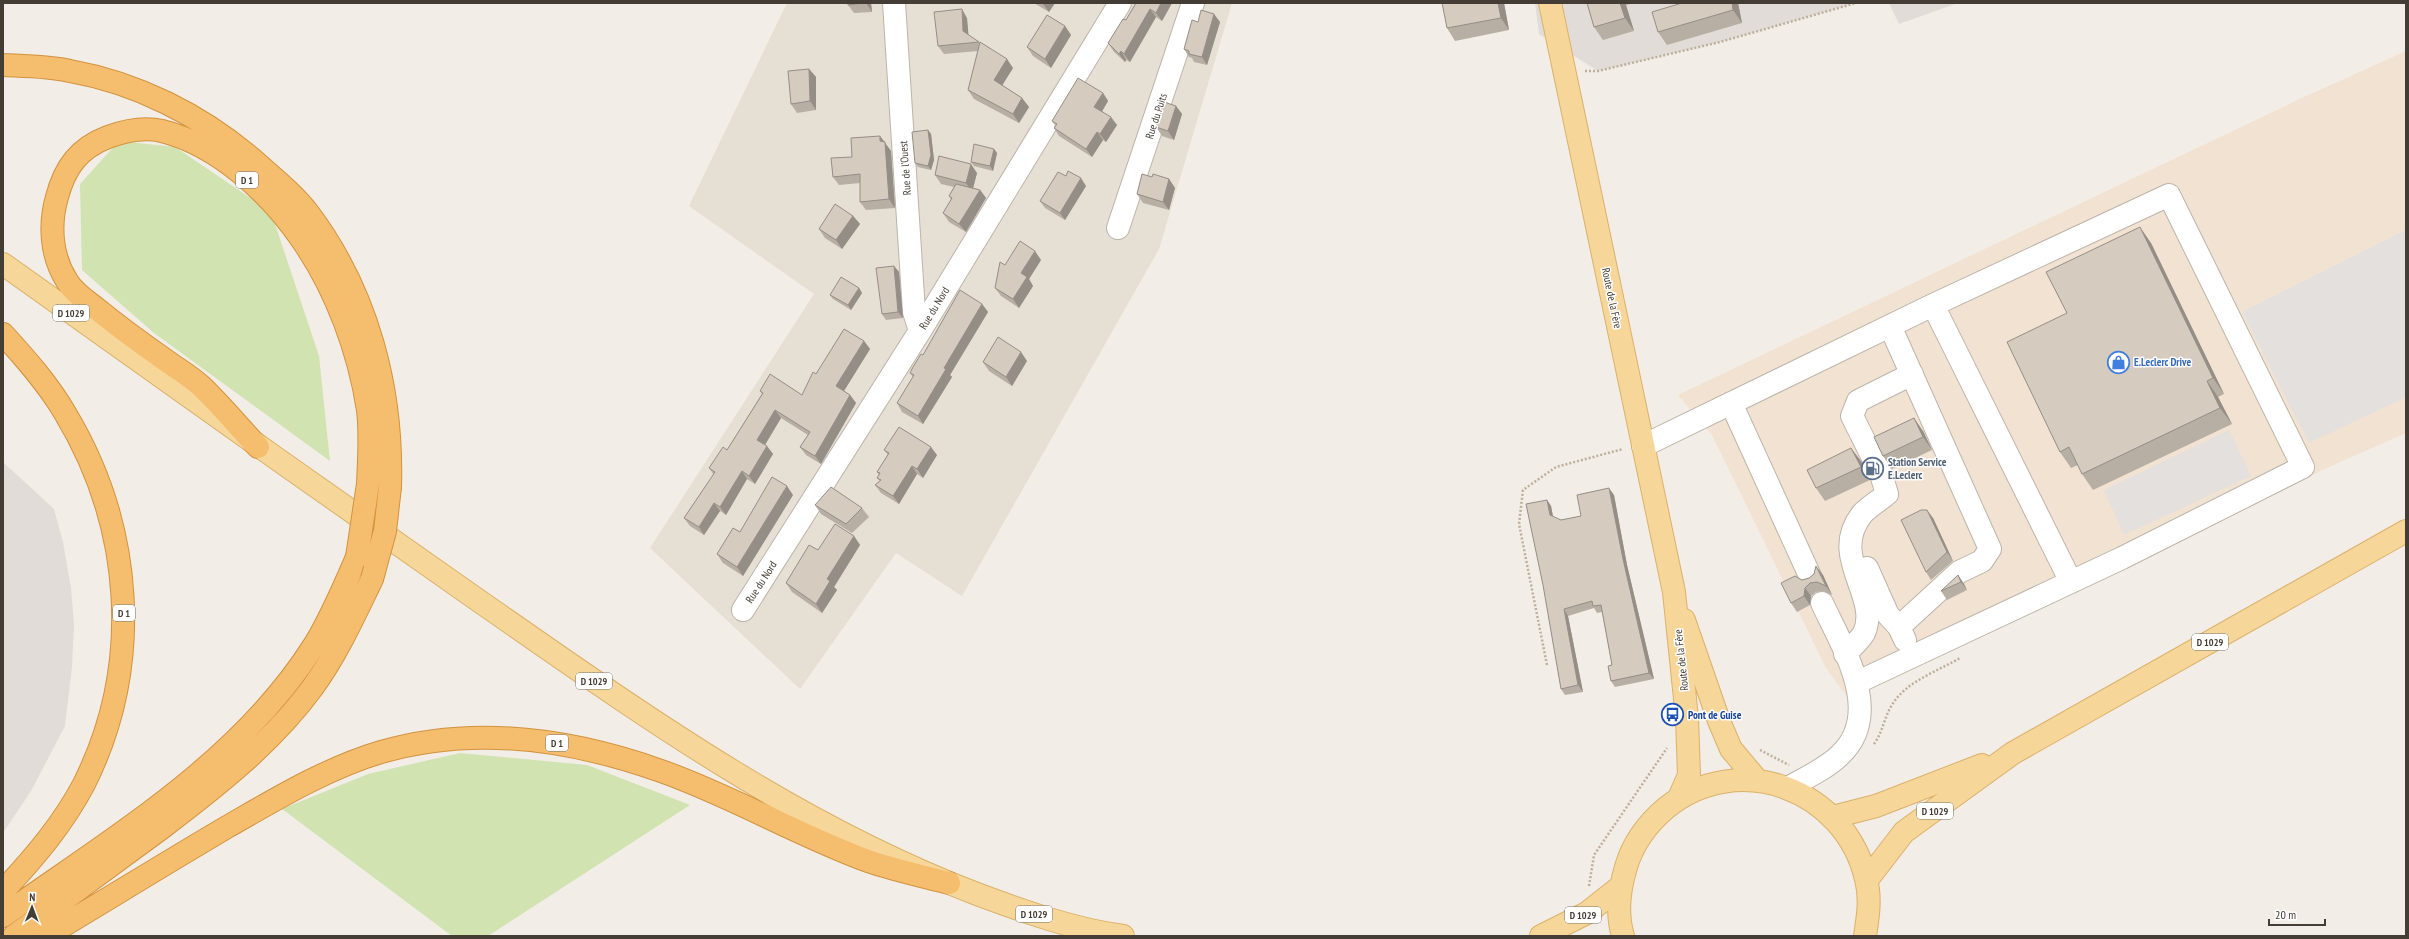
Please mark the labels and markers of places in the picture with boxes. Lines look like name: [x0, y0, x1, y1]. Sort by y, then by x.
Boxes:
shop icon: E.Leclerc Drive: [2106, 349, 2132, 375]
place label: E.Leclerc Drive: [2134, 355, 2191, 369]
fuel station icon: Station Service E.Leclerc: [1859, 455, 1885, 481]
place label: Station Service E.Leclerc: [1888, 455, 1947, 482]
bus stop icon: Pont de Guise: [1660, 702, 1686, 728]
place label: Pont de Guise: [1688, 708, 1742, 722]

